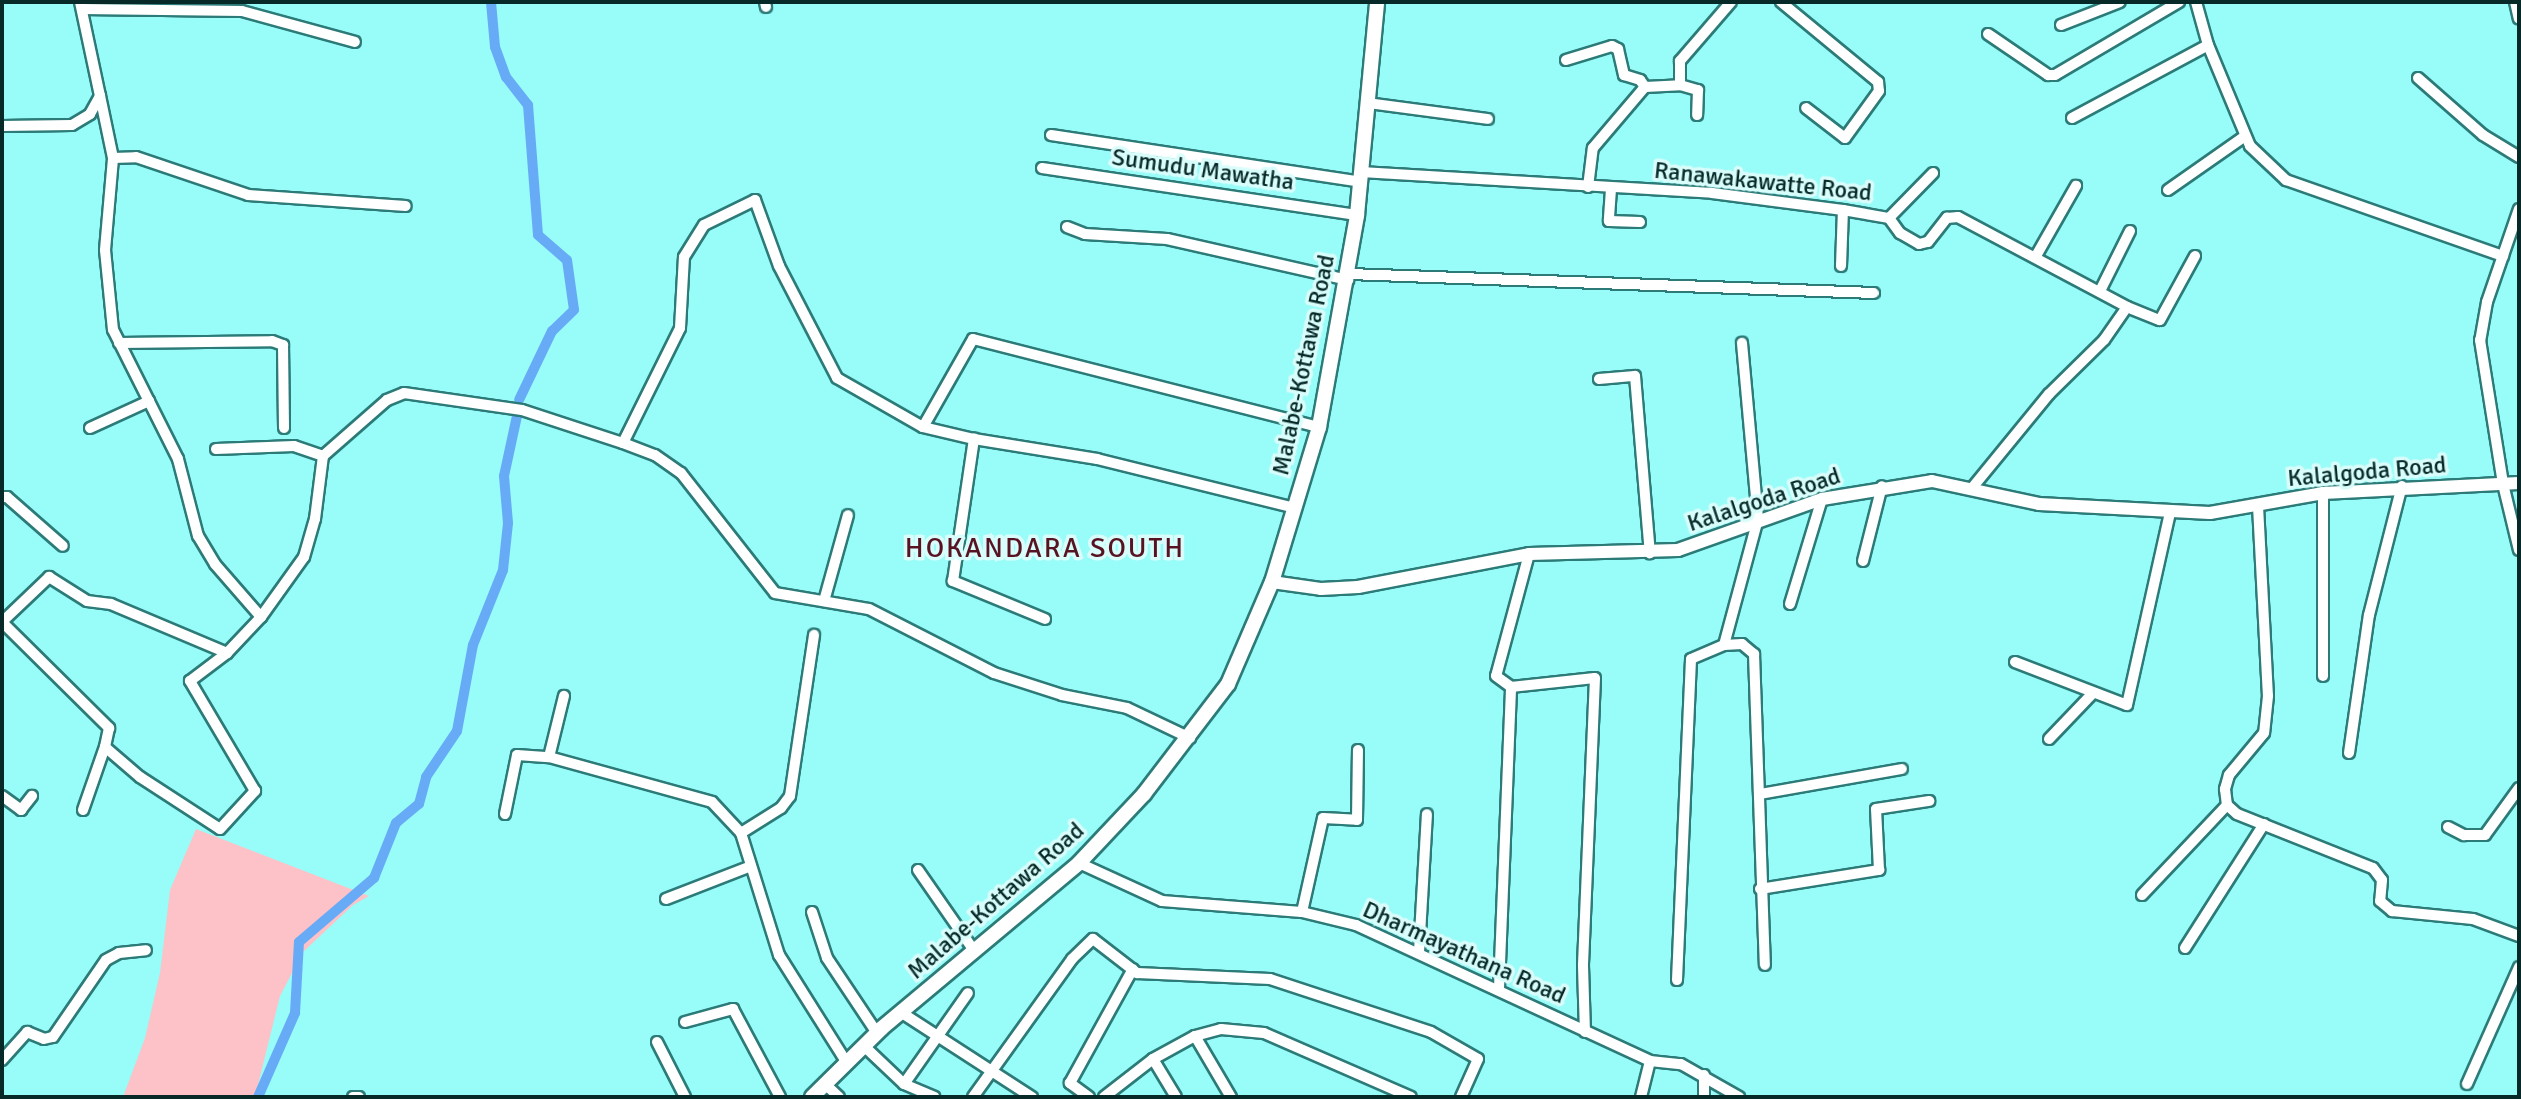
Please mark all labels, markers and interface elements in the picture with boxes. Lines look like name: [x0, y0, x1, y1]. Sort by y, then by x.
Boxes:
street label: Sumudu Mawatha: [1110, 143, 1296, 197]
street label: Ranawakawatte Road: [1653, 156, 1873, 208]
street label: Malabe-Kottawa Road: [1267, 252, 1341, 478]
street label: Kalalgoda Road: [2286, 451, 2448, 493]
street label: Kalalgoda Road: [1684, 462, 1844, 538]
district label: HOKANDARA SOUTH: [907, 531, 1183, 565]
street label: Malabe-Kottawa Road: [902, 816, 1090, 986]
street label: Dharmayathana Road: [1358, 895, 1570, 1011]

